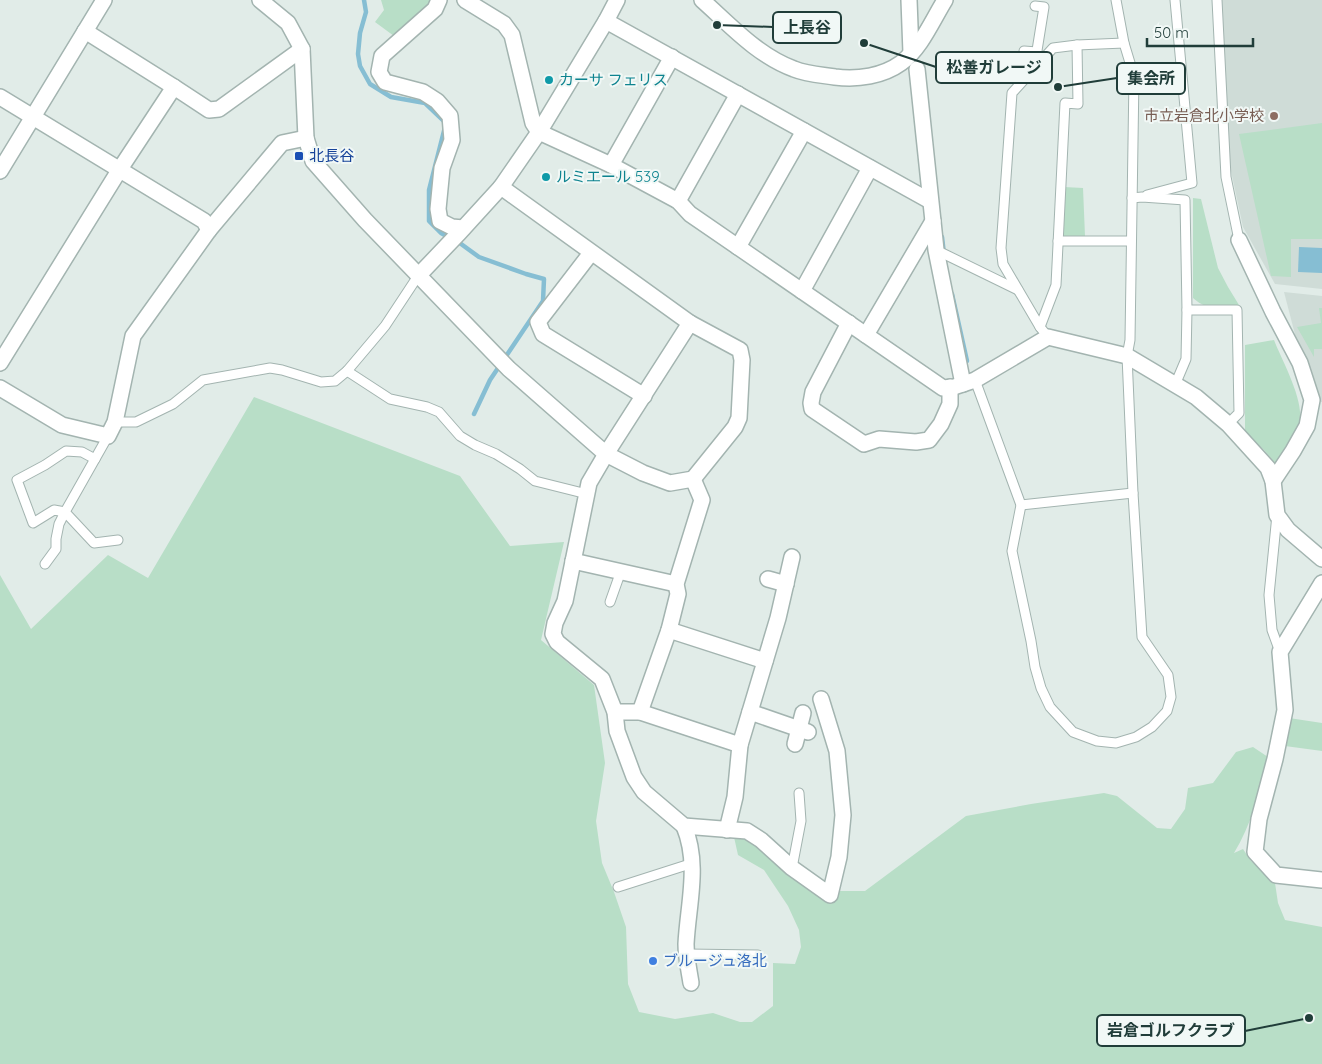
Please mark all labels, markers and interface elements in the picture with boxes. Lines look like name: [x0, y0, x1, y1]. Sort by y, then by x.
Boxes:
callout: 上長谷: [773, 12, 841, 43]
scale bar: [1147, 15, 1253, 47]
text: 上長谷: [783, 17, 831, 37]
text: 50 m: [1154, 23, 1189, 42]
callout: 松善ガレージ: [936, 52, 1052, 83]
text: 松善ガレージ: [946, 57, 1042, 77]
callout: 集会所: [1117, 63, 1185, 94]
text: 集会所: [1127, 68, 1175, 88]
place label: カーサ フェリス: [559, 70, 668, 89]
marker: カーサ フェリス: [543, 74, 555, 86]
place label: 市立岩倉北小学校: [1144, 106, 1264, 125]
marker: 市立岩倉北小学校: [1268, 110, 1280, 122]
place label: 北長谷: [309, 146, 354, 165]
marker: 北長谷: [293, 150, 305, 162]
place label: ルミエール 539: [556, 167, 660, 186]
marker: ルミエール 539: [540, 171, 552, 183]
place label: ブルージュ洛北: [663, 951, 767, 970]
marker: ブルージュ洛北: [647, 955, 659, 967]
callout: 岩倉ゴルフクラブ: [1097, 1015, 1245, 1046]
text: 岩倉ゴルフクラブ: [1107, 1020, 1235, 1040]

